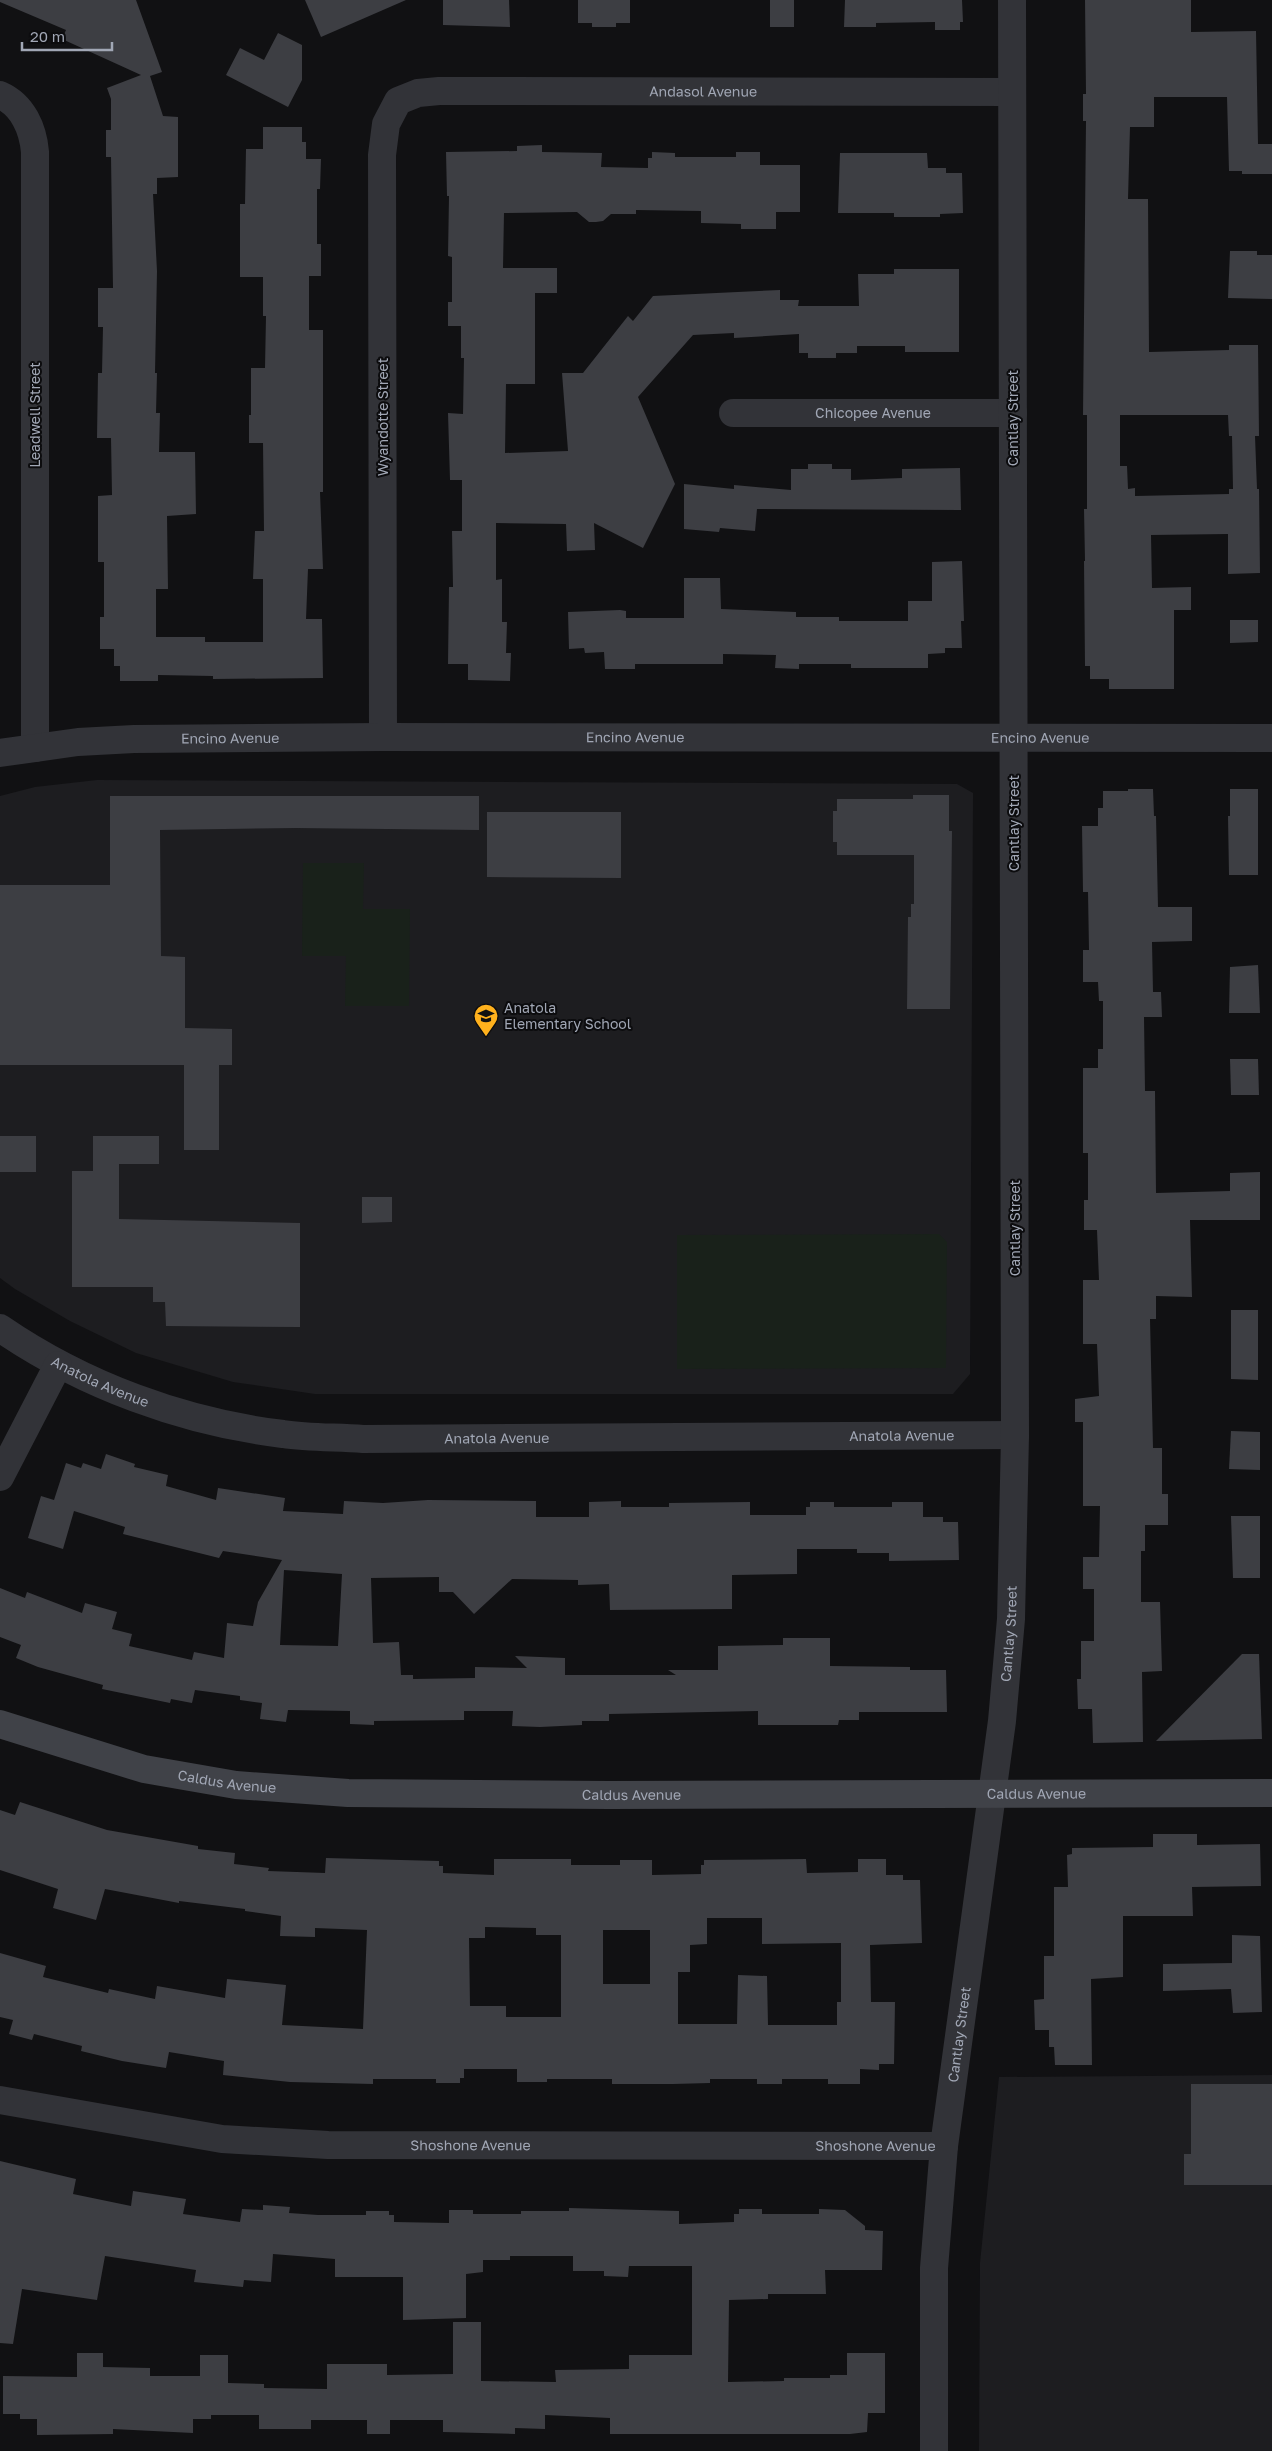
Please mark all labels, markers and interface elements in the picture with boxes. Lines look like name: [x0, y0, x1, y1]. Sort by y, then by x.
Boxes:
scale bar: [22, 20, 112, 52]
text: 20 m: [30, 27, 65, 45]
street label: Andasol Avenue: [649, 82, 757, 100]
street label: Wyandotte Street: [374, 358, 391, 476]
street label: Leadwell Street: [26, 362, 43, 468]
street label: Cantlay Street: [1004, 370, 1021, 466]
street label: Chicopee Avenue: [815, 404, 931, 421]
street label: Encino Avenue: [586, 728, 684, 745]
street label: Encino Avenue: [181, 729, 279, 747]
street label: Encino Avenue: [991, 729, 1089, 746]
street label: Cantlay Street: [1005, 775, 1022, 871]
place label: Anatola Elementary School: [504, 999, 631, 1032]
school or university icon: Anatola Elementary School: [473, 1003, 499, 1037]
street label: Cantlay Street: [1006, 1180, 1023, 1276]
street label: Anatola Avenue: [49, 1352, 151, 1410]
street label: Anatola Avenue: [849, 1426, 954, 1444]
street label: Anatola Avenue: [444, 1429, 549, 1447]
street label: Cantlay Street: [996, 1585, 1020, 1682]
street label: Caldus Avenue: [177, 1766, 277, 1796]
street label: Caldus Avenue: [987, 1785, 1086, 1802]
street label: Caldus Avenue: [582, 1786, 681, 1803]
street label: Cantlay Street: [944, 1985, 974, 2083]
street label: Shoshone Avenue: [410, 2136, 531, 2153]
street label: Shoshone Avenue: [815, 2137, 936, 2154]

